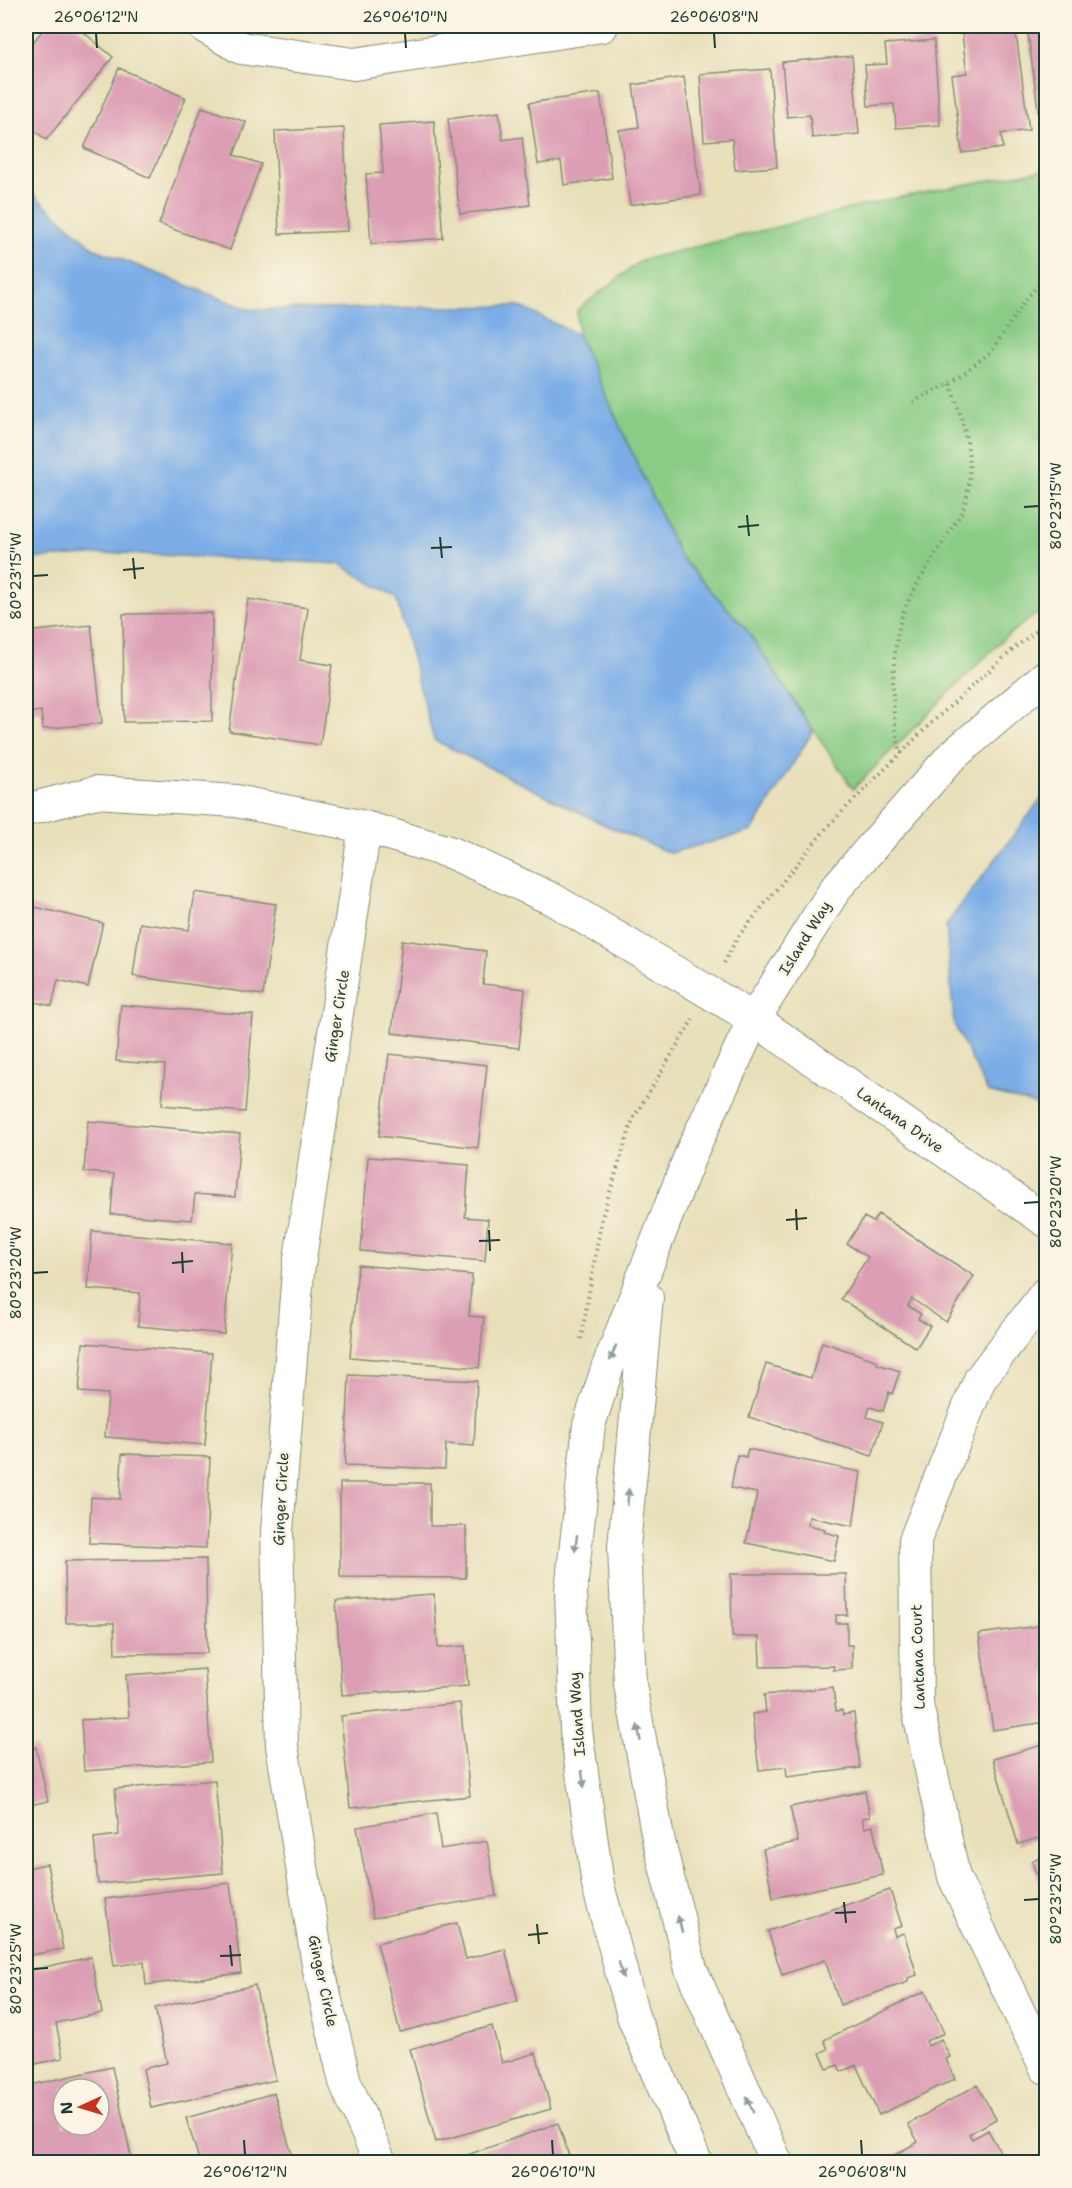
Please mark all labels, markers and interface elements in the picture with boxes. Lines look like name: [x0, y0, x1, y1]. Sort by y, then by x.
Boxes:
text: 26°06'12"N: [54, 7, 138, 27]
text: 26°06'10"N: [362, 7, 448, 27]
text: 26°06'08"N: [669, 7, 759, 27]
text: 80°23'15"W: [1046, 462, 1066, 550]
text: 80°23'15"W: [6, 532, 26, 620]
street label: Island Way: [774, 897, 836, 979]
street label: Ginger Circle: [320, 968, 354, 1064]
street label: Lantana Drive: [852, 1082, 948, 1158]
text: 80°23'20"W: [1046, 1155, 1066, 1249]
text: 80°23'20"W: [6, 1226, 26, 1320]
one-way arrow: [608, 1344, 617, 1362]
street label: Ginger Circle: [269, 1452, 293, 1546]
one-way arrow: [623, 1488, 633, 1507]
one-way arrow: [571, 1534, 581, 1553]
street label: Lantana Court: [906, 1604, 930, 1710]
street label: Island Way: [564, 1671, 590, 1757]
one-way arrow: [634, 1724, 643, 1743]
one-way arrow: [579, 1770, 588, 1789]
text: 80°23'25"W: [1046, 1853, 1066, 1945]
one-way arrow: [674, 1915, 684, 1933]
text: 80°23'25"W: [6, 1923, 26, 2015]
street label: Ginger Circle: [304, 1933, 342, 2029]
one-way arrow: [617, 1961, 626, 1979]
north arrow: [51, 2077, 111, 2137]
one-way arrow: [745, 2096, 755, 2114]
text: N: [56, 2101, 77, 2115]
text: 26°06'12"N: [203, 2162, 287, 2182]
text: 26°06'10"N: [510, 2162, 596, 2182]
text: 26°06'08"N: [817, 2162, 907, 2182]

